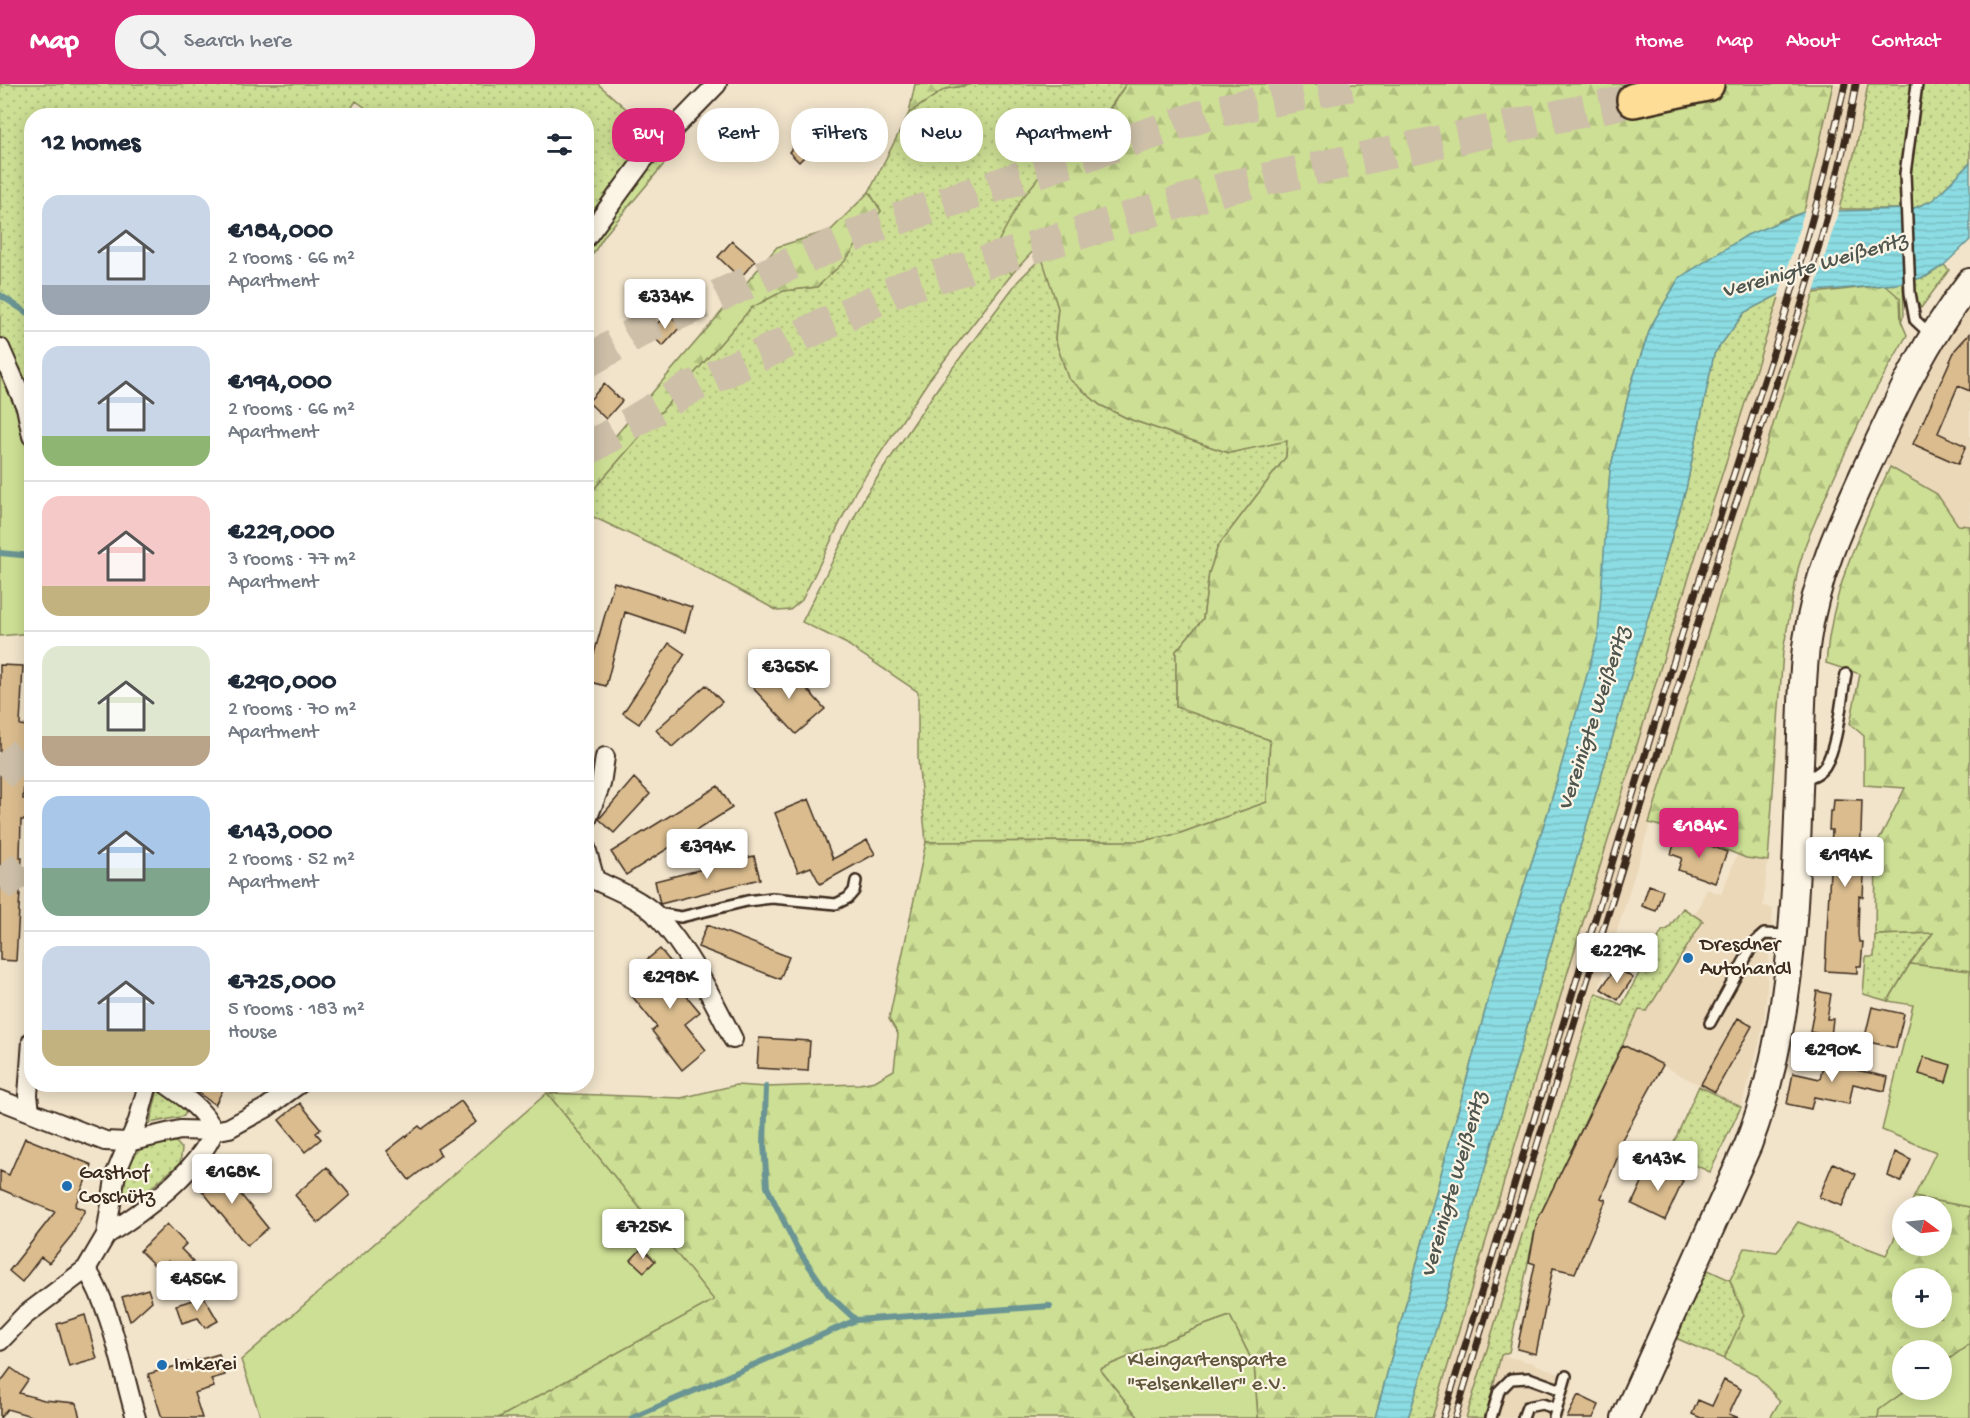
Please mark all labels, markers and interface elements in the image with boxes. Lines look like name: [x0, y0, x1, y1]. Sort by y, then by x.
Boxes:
search box: [115, 15, 535, 69]
text: Map: [30, 26, 79, 59]
icon: search: [136, 26, 169, 59]
text: Search here: [184, 29, 292, 55]
text: Home: [1635, 30, 1683, 55]
text: Map: [1716, 30, 1753, 55]
text: About: [1786, 30, 1839, 55]
text: Contact: [1872, 30, 1940, 55]
chip: Buy: [612, 108, 685, 162]
chip: Rent: [697, 108, 779, 162]
chip: Filters: [791, 108, 888, 162]
chip: New: [900, 108, 983, 162]
chip: Apartment: [995, 108, 1131, 162]
icon: filters: [543, 128, 576, 161]
text: 12 homes: [42, 129, 140, 160]
text: €184,000: [228, 217, 333, 248]
icon: home: [90, 219, 162, 291]
water label: Vereinigte Weißeritz: [1719, 228, 1912, 306]
text: 2 rooms · 66 m²: [228, 248, 355, 271]
text: Apartment: [228, 271, 318, 294]
pin: €334K: [623, 279, 707, 330]
text: €334K: [638, 287, 692, 310]
text: €194,000: [228, 368, 332, 399]
icon: home: [90, 370, 162, 442]
text: 2 rooms · 66 m²: [228, 399, 355, 422]
text: Apartment: [228, 422, 318, 445]
text: €229,000: [228, 518, 334, 549]
icon: home: [90, 520, 162, 592]
text: 3 rooms · 77 m²: [228, 549, 356, 572]
text: Apartment: [228, 572, 318, 595]
water label: Vereinigte Weißeritz: [1553, 623, 1637, 814]
pin: €365K: [747, 649, 831, 700]
text: €365K: [762, 657, 816, 680]
text: €290,000: [228, 668, 336, 699]
icon: home: [90, 670, 162, 742]
text: 2 rooms · 70 m²: [228, 699, 356, 722]
text: Apartment: [228, 722, 318, 745]
pin: €184K: [1657, 808, 1741, 859]
text: €184K: [1673, 816, 1725, 839]
text: €143,000: [228, 818, 332, 849]
icon: home: [90, 820, 162, 892]
pin: €394K: [665, 829, 749, 880]
text: €394K: [681, 837, 733, 860]
pin: €194K: [1803, 837, 1887, 888]
text: €194K: [1820, 845, 1870, 868]
text: 2 rooms · 52 m²: [228, 849, 355, 872]
text: Apartment: [228, 872, 318, 895]
pin: €229K: [1575, 933, 1659, 984]
place label: Dresdner Autohandl: [1698, 934, 1792, 983]
text: €229K: [1591, 941, 1643, 964]
marker: Dresdner Autohandl: [1681, 951, 1695, 965]
pin: €298K: [628, 959, 712, 1010]
text: €298K: [643, 967, 697, 990]
text: €725,000: [228, 968, 336, 999]
icon: home: [90, 970, 162, 1042]
text: 5 rooms · 183 m²: [228, 999, 365, 1022]
text: House: [228, 1022, 277, 1045]
pin: €290K: [1790, 1032, 1874, 1083]
text: €290K: [1805, 1040, 1859, 1063]
water label: Vereinigte Weißeritz: [1416, 1088, 1494, 1281]
pin: €143K: [1616, 1141, 1700, 1192]
text: €143K: [1633, 1149, 1683, 1172]
pin: €168K: [190, 1154, 274, 1205]
place label: Gasthof Coschütz: [79, 1162, 156, 1211]
text: €168K: [206, 1162, 258, 1185]
marker: Gasthof Coschütz: [60, 1179, 74, 1193]
north arrow: [1892, 1196, 1952, 1256]
map controls: [1892, 1196, 1952, 1400]
pin: €725K: [601, 1209, 685, 1260]
text: €725K: [616, 1217, 670, 1240]
pin: €456K: [155, 1261, 239, 1312]
button: +: [1892, 1268, 1952, 1328]
text: €456K: [170, 1269, 224, 1292]
button: −: [1892, 1340, 1952, 1400]
park label: Kleingartensparte "Felsenkeller" e.V.: [1127, 1349, 1287, 1398]
place label: Imkerei: [174, 1353, 237, 1378]
marker: Imkerei: [155, 1358, 169, 1372]

